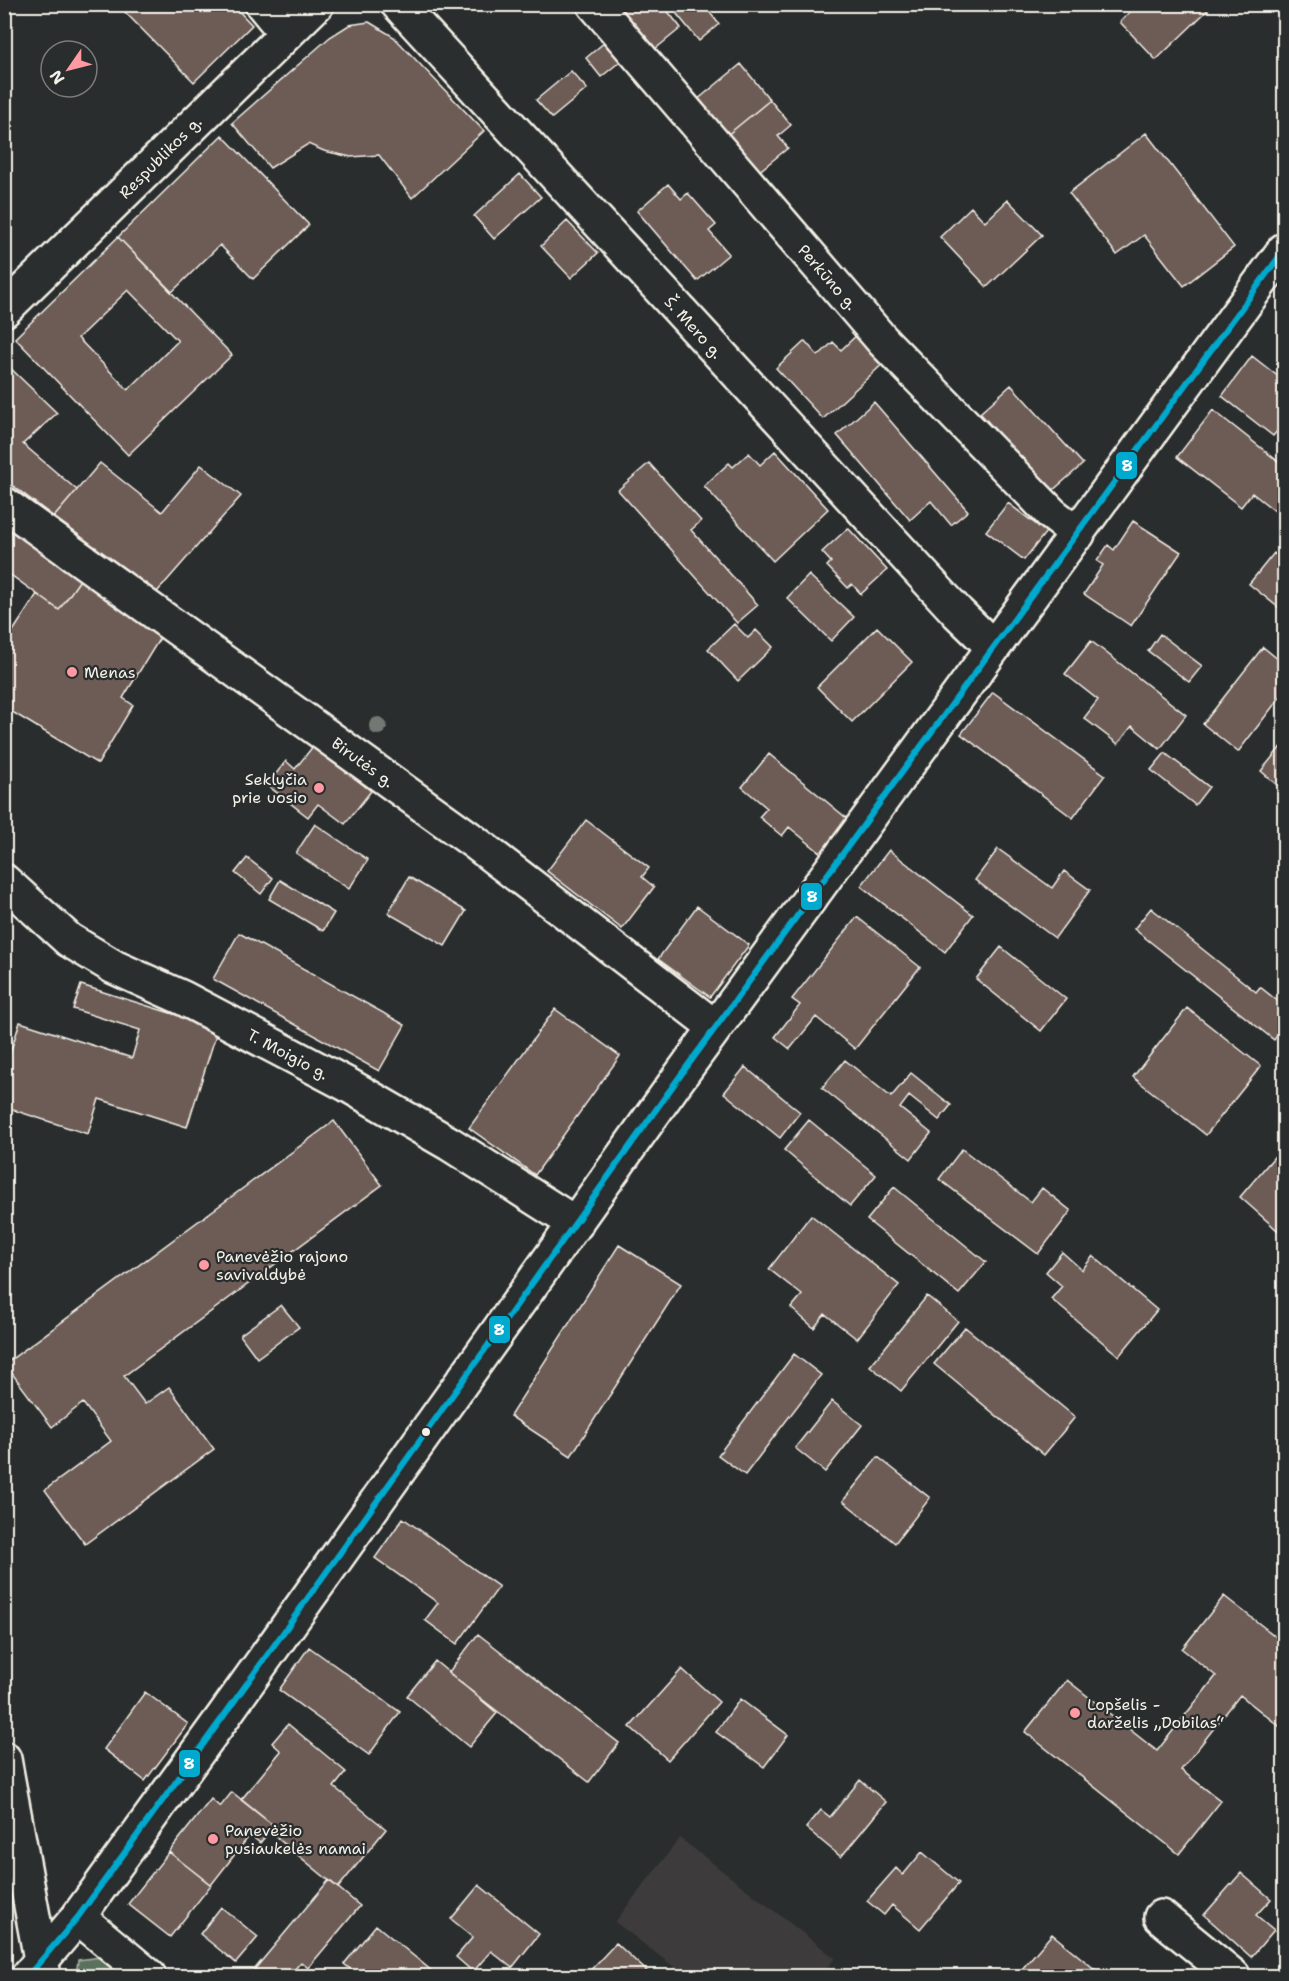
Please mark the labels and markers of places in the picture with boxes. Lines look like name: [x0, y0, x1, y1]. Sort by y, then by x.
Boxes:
place label: Menas: [84, 662, 136, 683]
marker: Menas: [65, 665, 79, 679]
place label: Seklyčia prie uosio: [232, 769, 307, 808]
marker: Seklyčia prie uosio: [312, 781, 326, 795]
place label: Panevėžio rajono savivaldybė: [216, 1246, 348, 1285]
marker: Panevėžio rajono savivaldybė: [197, 1258, 211, 1272]
unlabelled marker: [420, 1426, 432, 1438]
place label: Lopšelis - darželis „Dobilas“: [1087, 1694, 1224, 1733]
marker: Lopšelis - darželis „Dobilas“: [1068, 1706, 1082, 1720]
place label: Panevėžio pusiaukelės namai: [225, 1820, 366, 1859]
marker: Panevėžio pusiaukelės namai: [206, 1832, 220, 1846]

